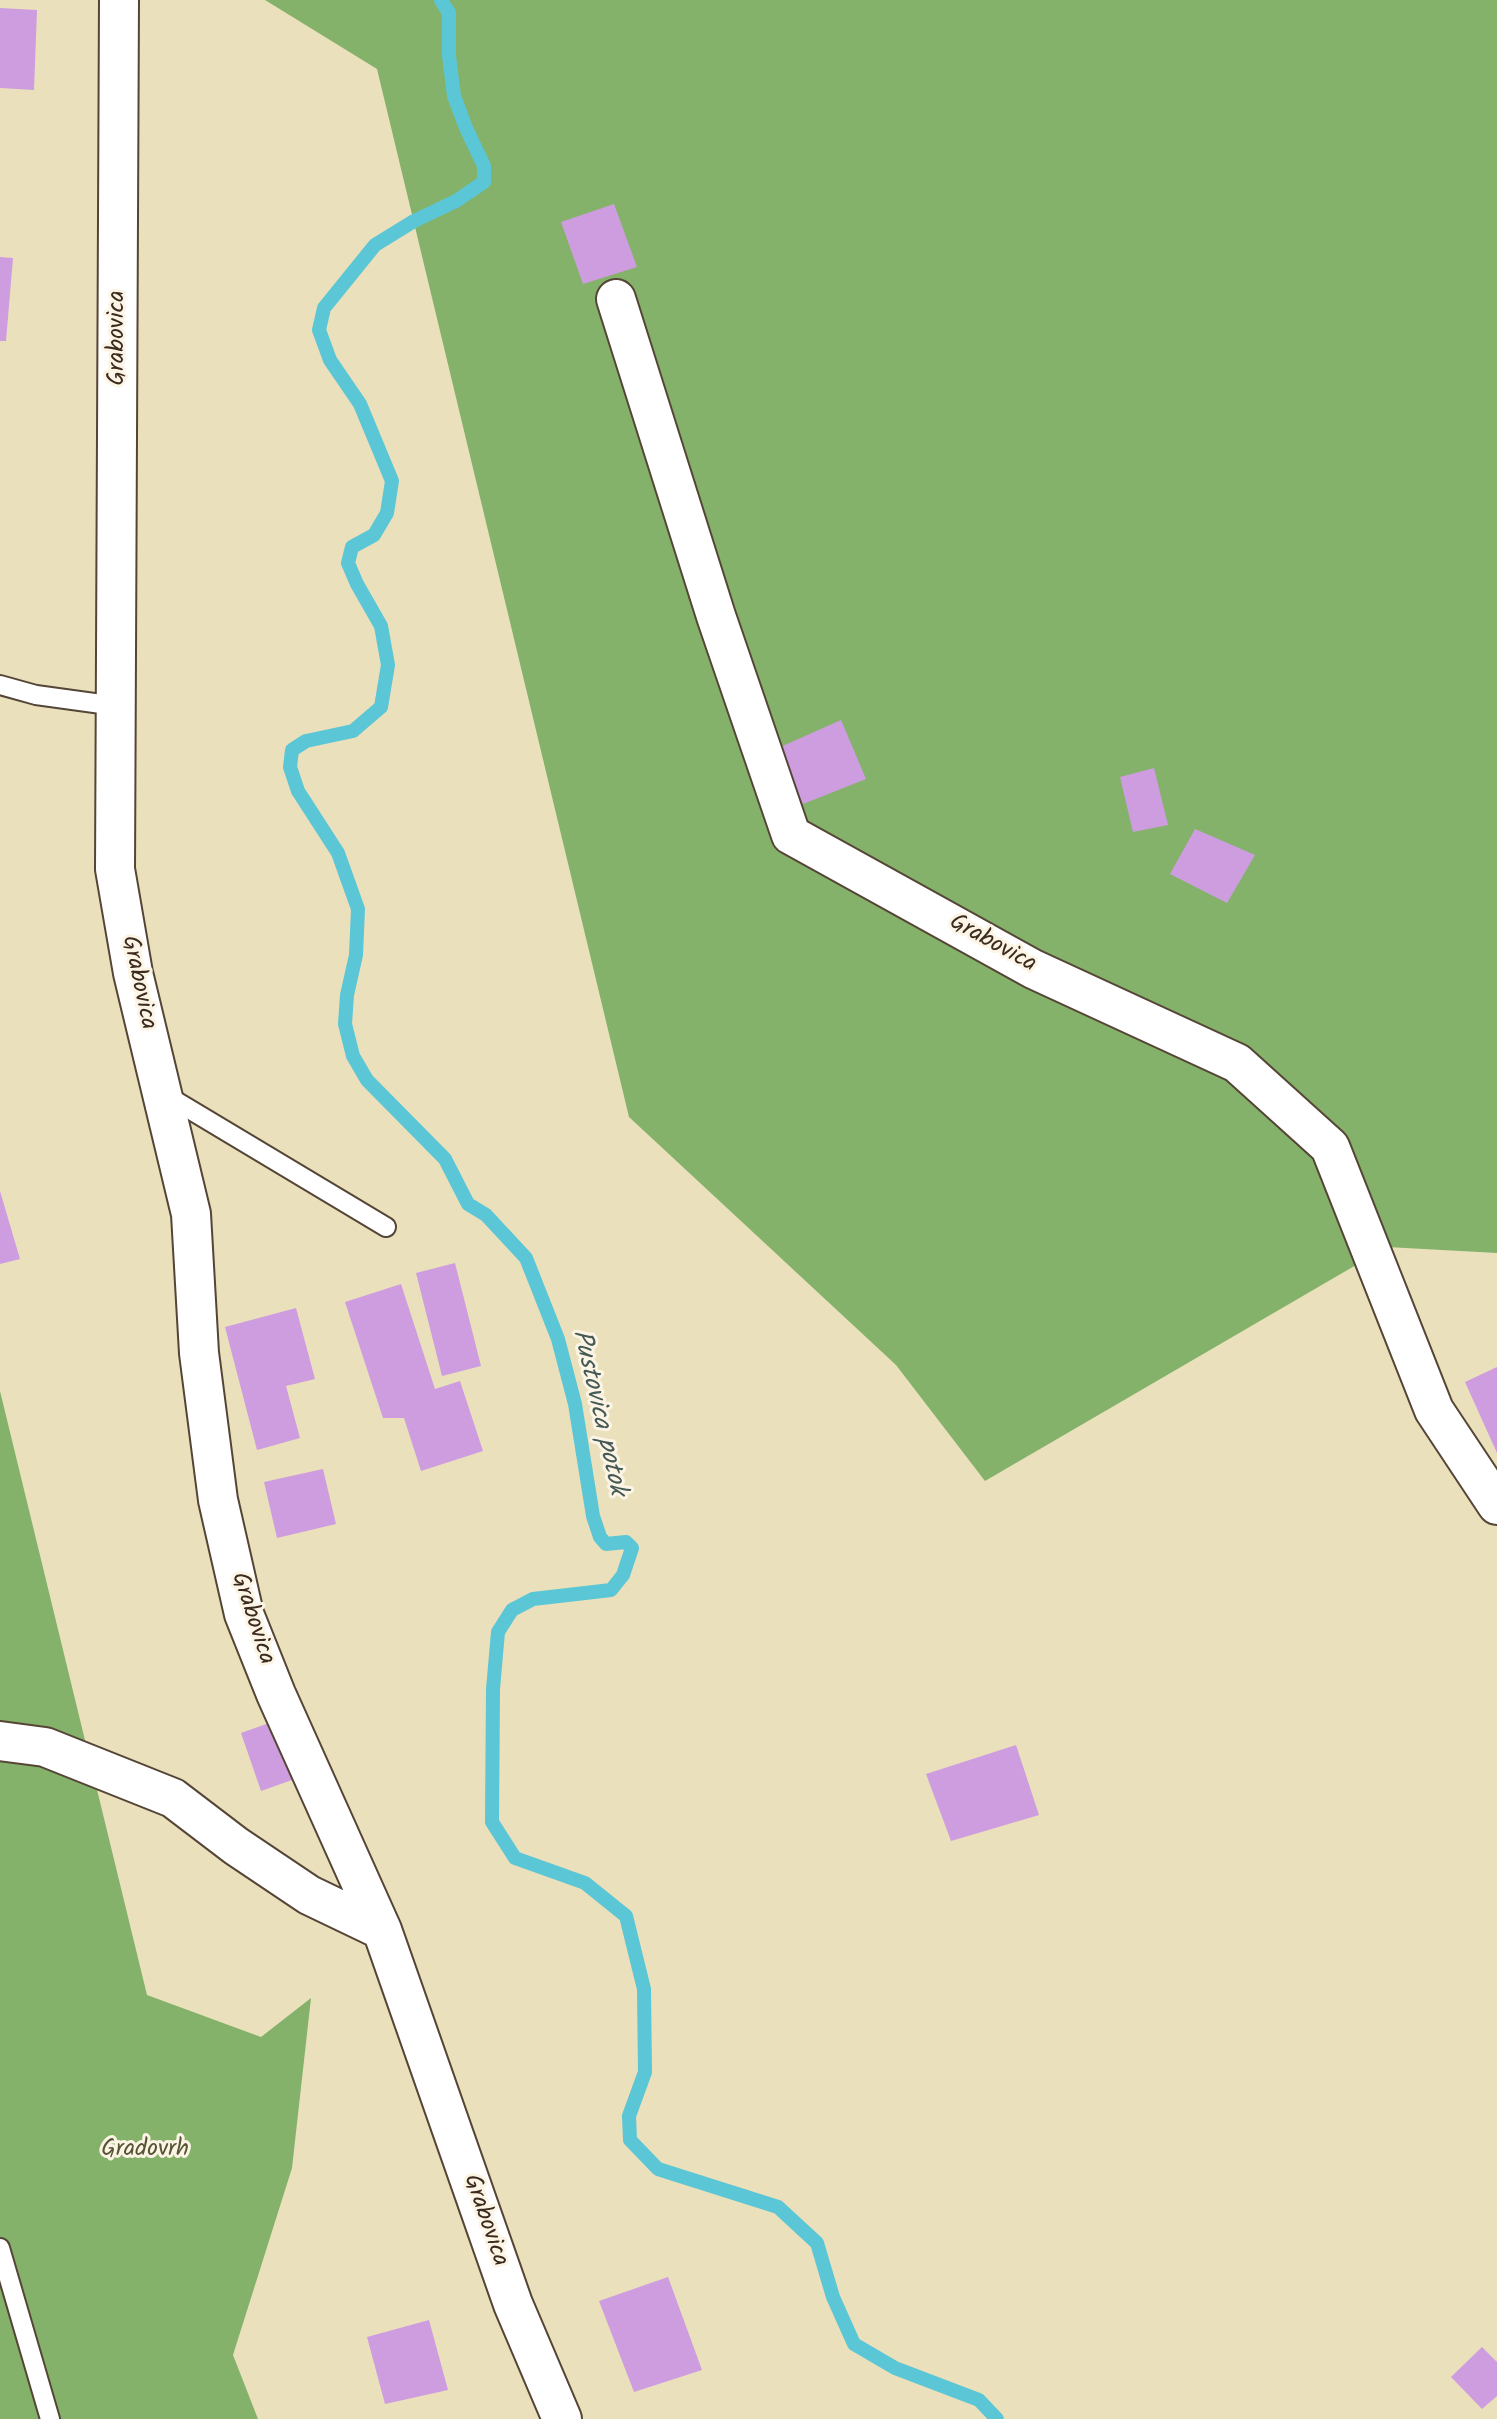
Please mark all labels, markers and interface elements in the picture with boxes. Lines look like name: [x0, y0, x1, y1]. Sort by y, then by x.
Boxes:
street label: Grabovica: [105, 290, 133, 386]
street label: Grabovica: [943, 909, 1041, 981]
street label: Grabovica: [113, 933, 161, 1033]
water label: Pustovica potok: [563, 1327, 631, 1499]
street label: Grabovica: [223, 1569, 279, 1669]
park label: Gradovrh: [101, 2137, 189, 2165]
street label: Grabovica: [455, 2171, 513, 2271]

